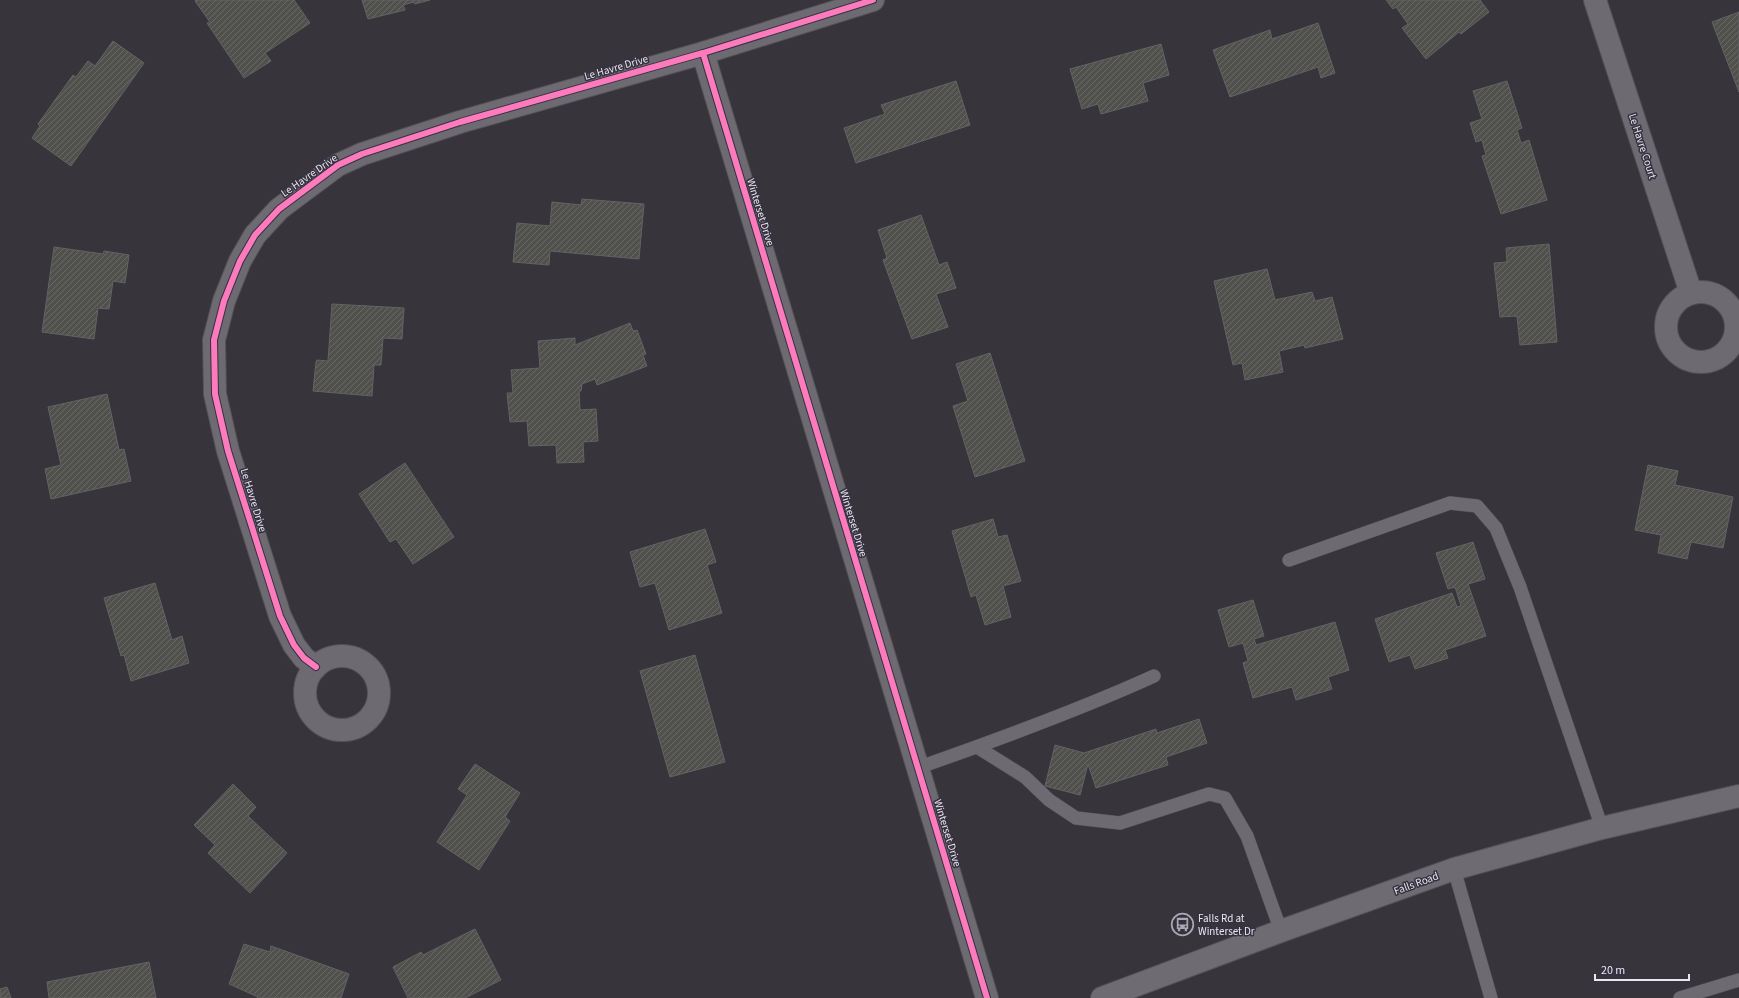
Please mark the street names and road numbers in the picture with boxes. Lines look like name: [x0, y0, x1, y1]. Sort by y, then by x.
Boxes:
street label: Le Havre Drive: [582, 51, 650, 84]
street label: Le Havre Court: [1625, 112, 1660, 181]
street label: Le Havre Drive: [278, 150, 341, 200]
street label: Winterset Drive: [743, 177, 778, 248]
street label: Le Havre Drive: [237, 466, 270, 534]
street label: Winterset Drive: [836, 488, 871, 559]
street label: Winterset Drive: [930, 798, 965, 869]
street label: Falls Road: [1392, 868, 1441, 898]

